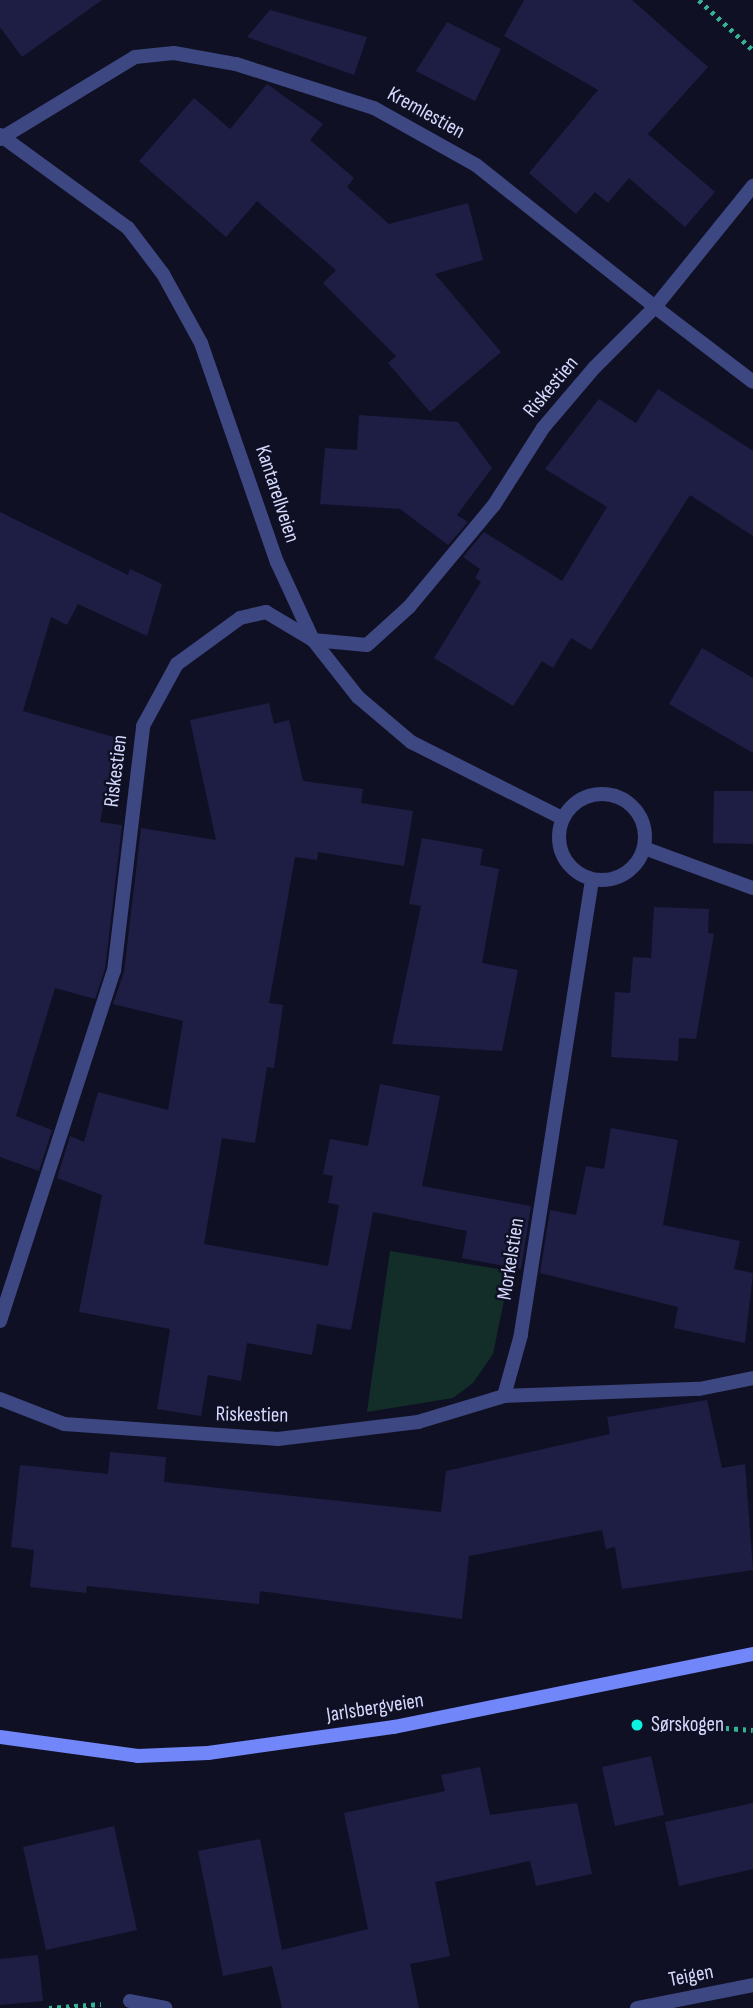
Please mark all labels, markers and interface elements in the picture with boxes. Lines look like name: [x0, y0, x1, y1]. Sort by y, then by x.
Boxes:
street label: Kremlestien: [383, 81, 469, 145]
street label: Riskestien: [518, 351, 584, 423]
street label: Kantarellveien: [249, 442, 305, 546]
street label: Riskestien: [99, 733, 133, 809]
street label: Morkelstien: [492, 1216, 530, 1302]
street label: Riskestien: [216, 1402, 288, 1428]
street label: Jarlsbergveien: [325, 1688, 425, 1728]
place label: Sørskogen: [651, 1712, 724, 1738]
marker: Sørskogen: [629, 1717, 645, 1733]
street label: Teigen: [666, 1959, 716, 1993]

